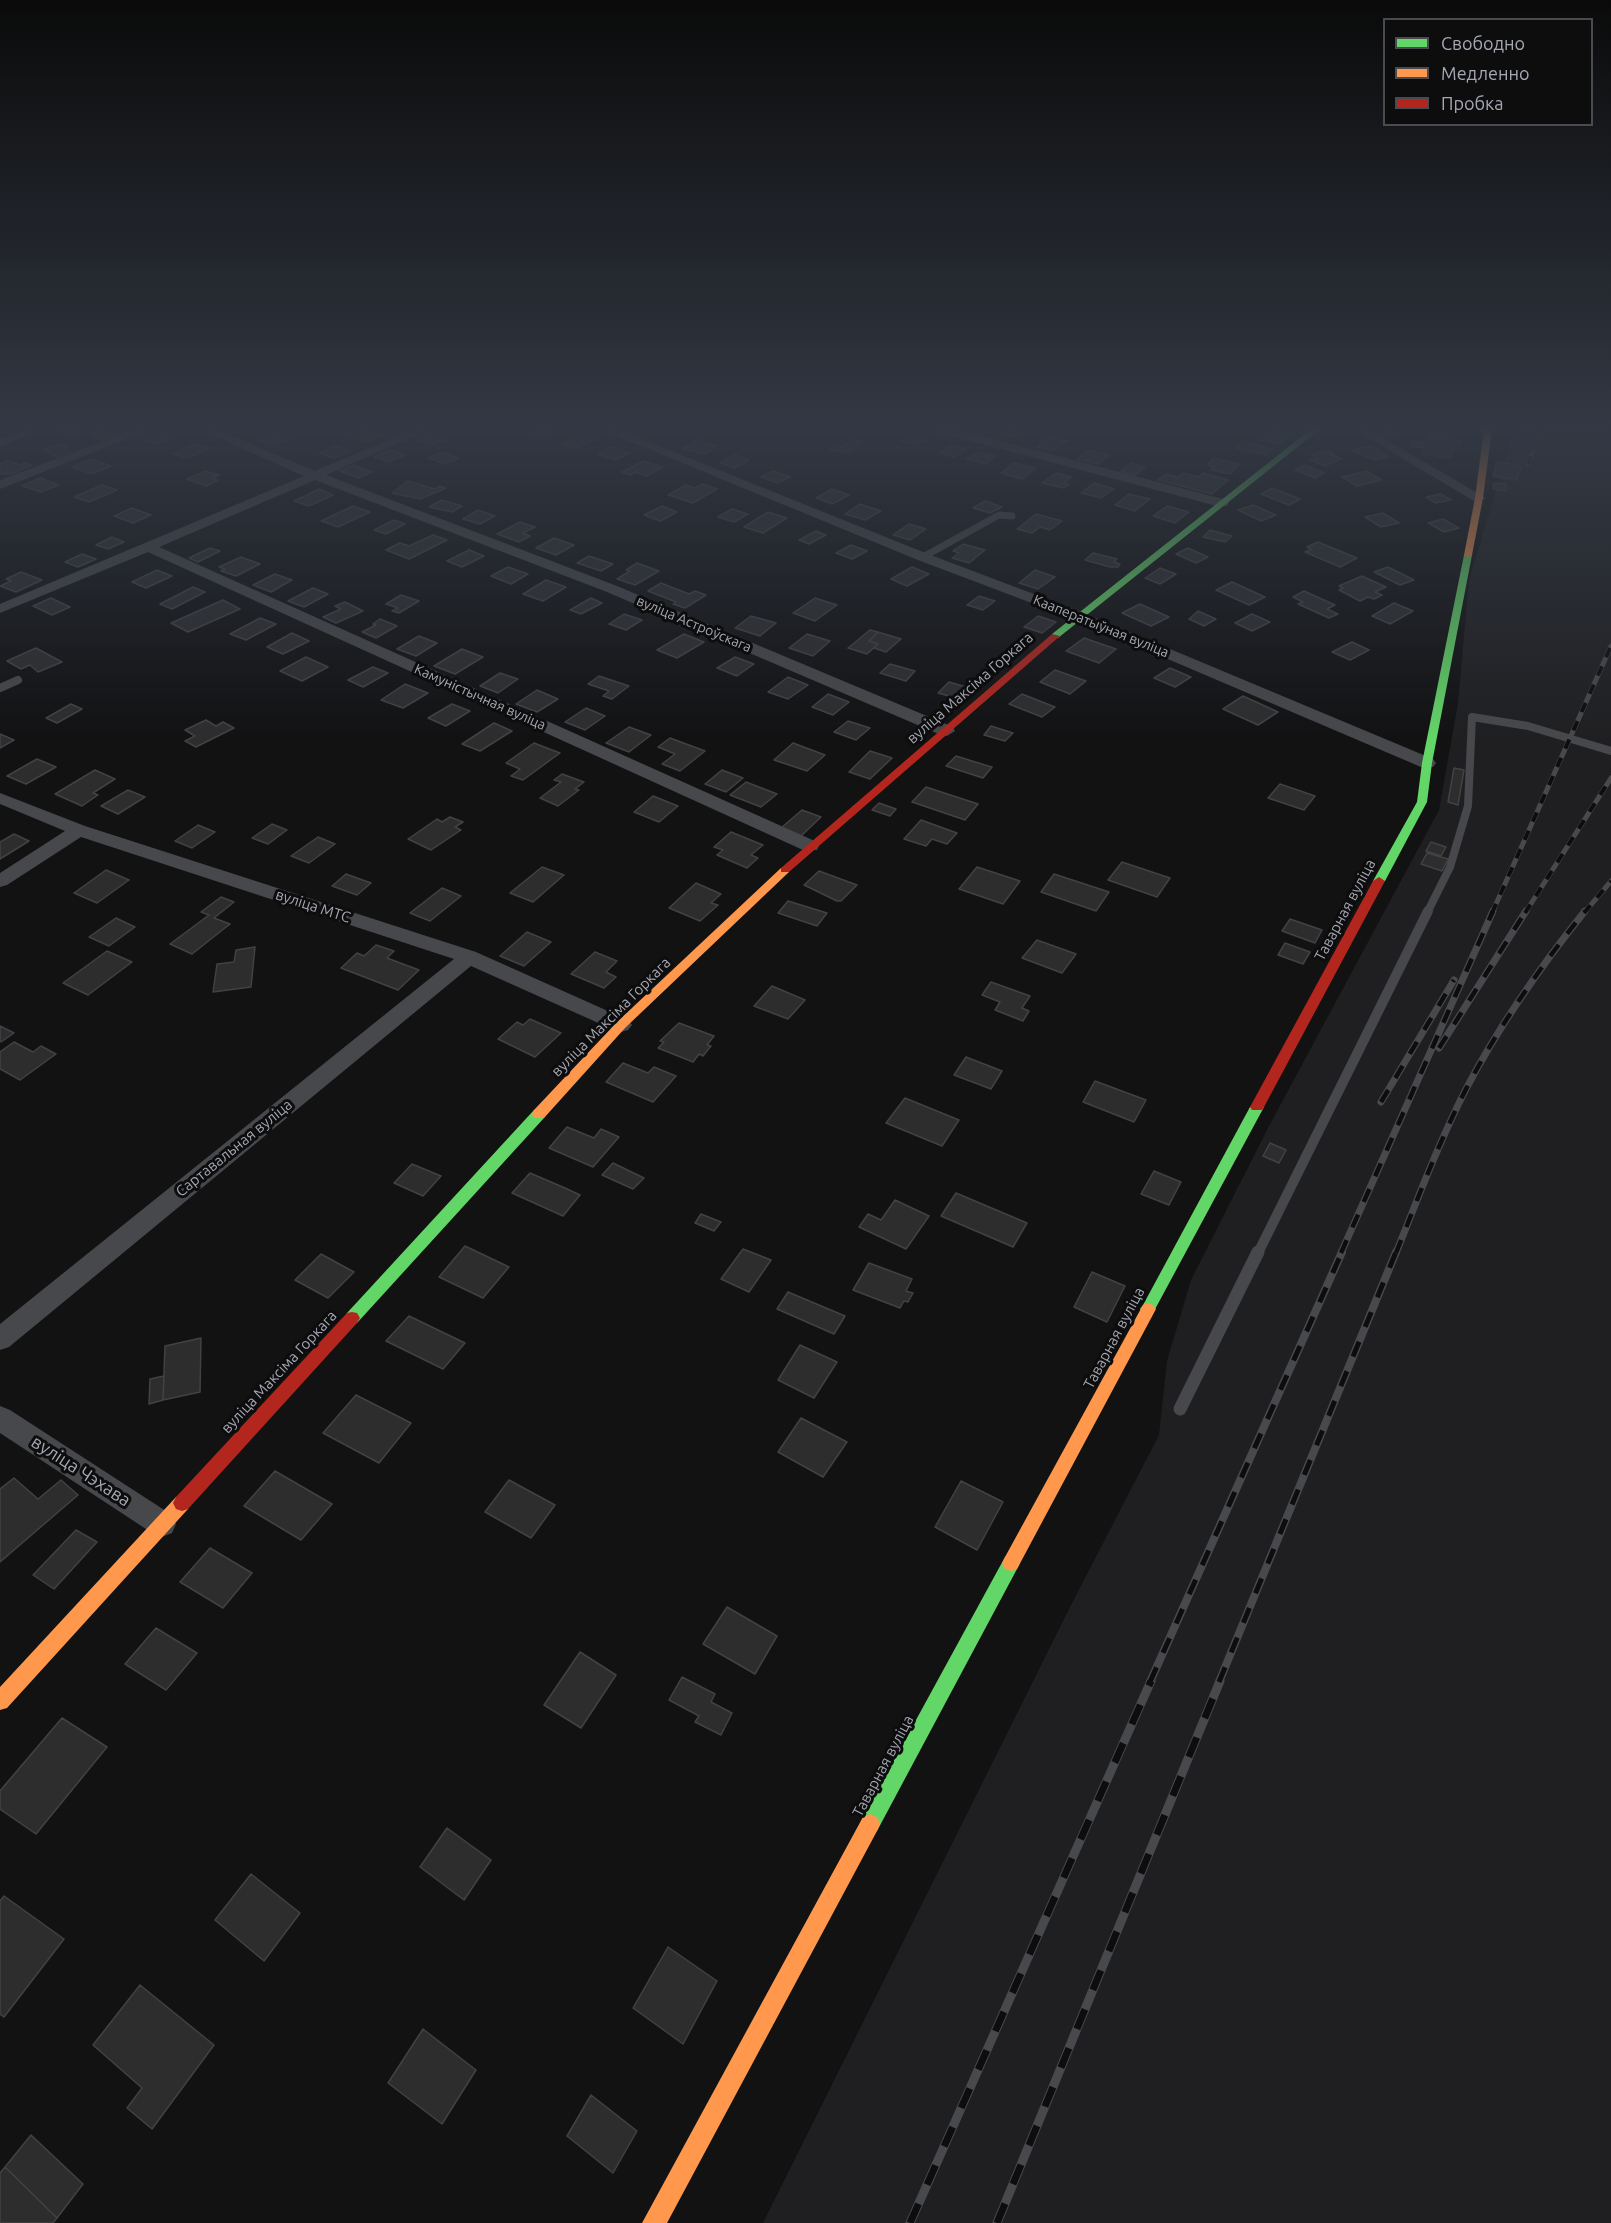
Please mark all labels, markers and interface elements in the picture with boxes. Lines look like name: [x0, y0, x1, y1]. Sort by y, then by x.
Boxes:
legend: [1383, 18, 1593, 126]
text: Свободно: [1441, 33, 1525, 53]
text: Медленно: [1441, 63, 1530, 83]
text: Пробка: [1441, 93, 1504, 113]
street label: Кааператыўная вуліца: [1031, 591, 1171, 661]
street label: вуліца Астроўскага: [634, 592, 754, 656]
street label: вуліца Максіма Горкага: [903, 628, 1037, 748]
street label: Камуністычная вуліца: [412, 660, 548, 734]
street label: Таварная вуліца: [1311, 856, 1379, 964]
street label: вуліца МТС: [273, 885, 353, 927]
street label: вуліца Максіма Горкага: [548, 954, 674, 1080]
street label: Сартавальная вуліца: [172, 1095, 296, 1201]
street label: Таварная вуліца: [1080, 1284, 1148, 1392]
street label: вуліца Максіма Горкага: [217, 1307, 341, 1437]
street label: вуліца Чэхава: [27, 1431, 135, 1511]
street label: Таварная вуліца: [849, 1712, 917, 1820]

